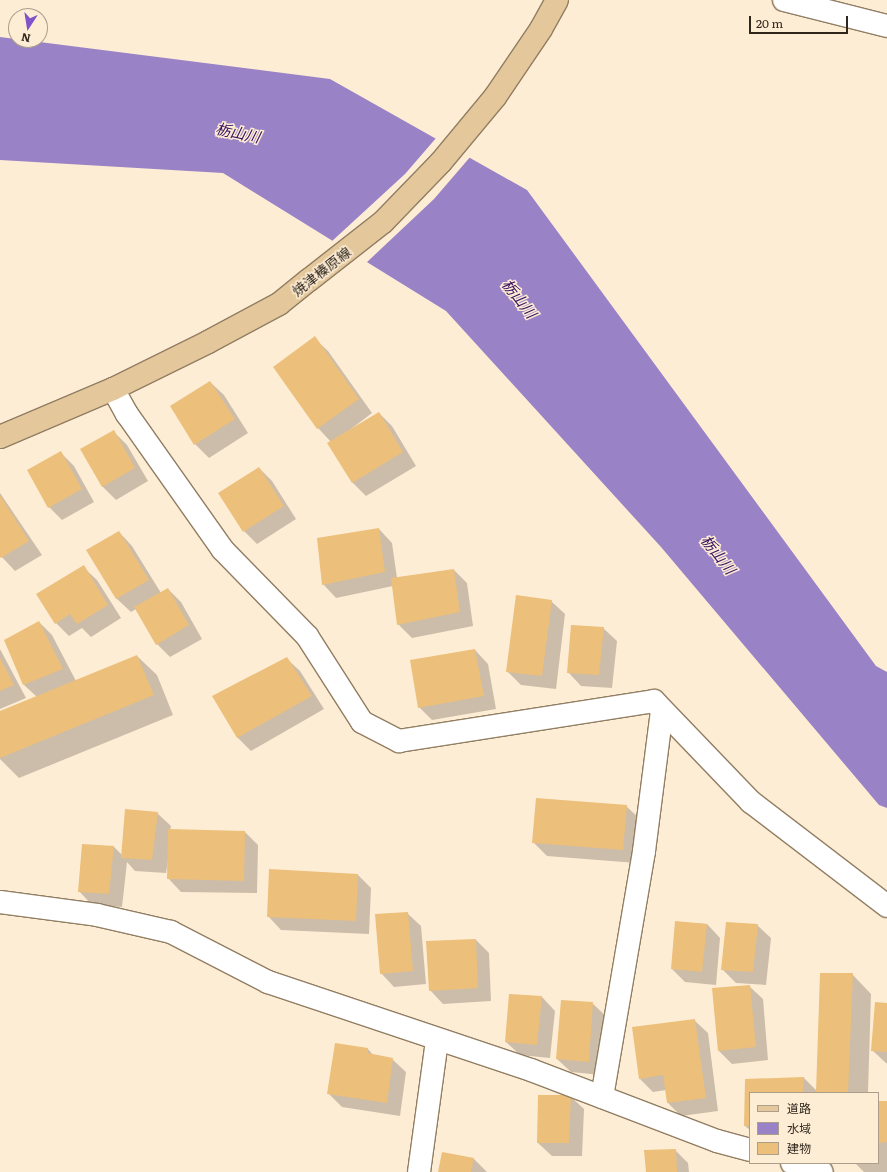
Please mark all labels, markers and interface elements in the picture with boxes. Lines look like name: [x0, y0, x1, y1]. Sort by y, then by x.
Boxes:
north arrow: [8, 8, 48, 48]
scale bar: [751, 8, 850, 34]
text: 20 m: [756, 14, 783, 32]
text: N: [20, 30, 32, 48]
water label: 栃山川: [214, 119, 262, 145]
street label: 焼津榛原線: [288, 243, 354, 299]
water label: 栃山川: [499, 275, 541, 321]
water label: 栃山川: [698, 531, 740, 577]
legend: [749, 1092, 879, 1164]
text: 道路: [787, 1099, 811, 1117]
text: 水域: [787, 1119, 811, 1137]
text: 建物: [787, 1139, 811, 1157]

